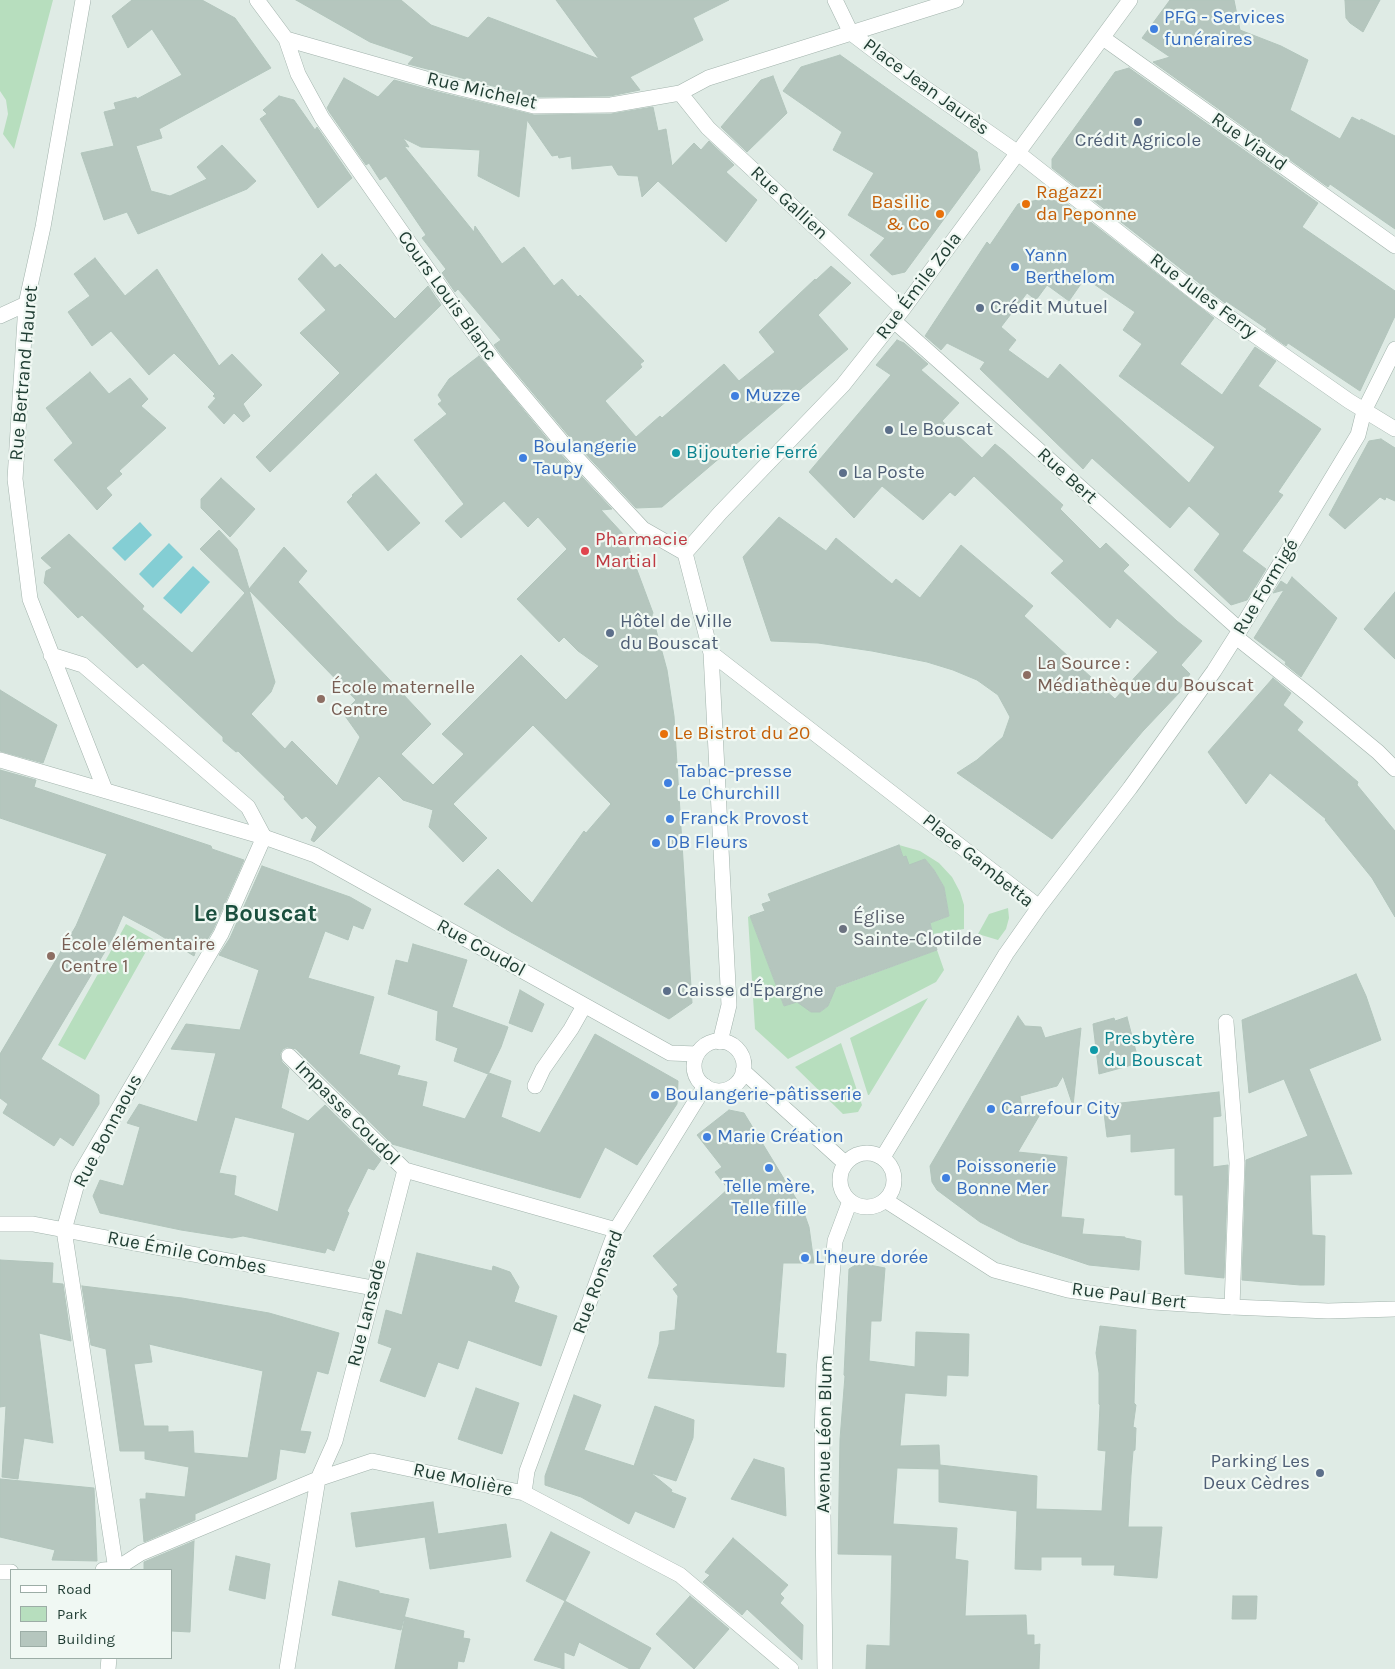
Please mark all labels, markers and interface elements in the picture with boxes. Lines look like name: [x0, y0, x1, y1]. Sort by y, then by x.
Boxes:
place label: PFG - Services funéraires: [1164, 7, 1285, 51]
marker: PFG - Services funéraires: [1148, 23, 1160, 35]
street label: Place Jean Jaurès: [858, 34, 994, 140]
street label: Rue Michelet: [425, 67, 539, 115]
street label: Rue Viaud: [1207, 108, 1291, 176]
marker: Crédit Agricole: [1132, 116, 1144, 128]
place label: Crédit Agricole: [1075, 130, 1201, 152]
street label: Rue Gallien: [746, 161, 832, 245]
place label: Ragazzi da Peponne: [1036, 182, 1137, 226]
place label: Basilic & Co: [871, 192, 930, 236]
marker: Ragazzi da Peponne: [1020, 198, 1032, 210]
marker: Basilic & Co: [934, 208, 946, 220]
street label: Cours Louis Blanc: [392, 227, 502, 365]
street label: Rue Émile Zola: [871, 228, 967, 344]
place label: Yann Berthelom: [1025, 245, 1115, 289]
street label: Rue Jules Ferry: [1145, 248, 1261, 344]
marker: Yann Berthelom: [1009, 261, 1021, 273]
street label: Rue Bertrand Hauret: [5, 284, 43, 462]
place label: Crédit Mutuel: [990, 297, 1108, 319]
marker: Crédit Mutuel: [974, 302, 986, 314]
place label: Muzze: [745, 385, 800, 407]
marker: Muzze: [729, 390, 741, 402]
place label: Le Bouscat: [899, 419, 993, 441]
marker: Le Bouscat: [883, 424, 895, 436]
place label: Boulangerie Taupy: [533, 436, 637, 480]
place label: Bijouterie Ferré: [686, 442, 818, 464]
street label: Rue Bert: [1032, 443, 1102, 509]
marker: Bijouterie Ferré: [670, 447, 682, 459]
marker: Boulangerie Taupy: [517, 452, 529, 464]
place label: La Poste: [853, 462, 925, 484]
marker: La Poste: [837, 467, 849, 479]
place label: Pharmacie Martial: [595, 529, 688, 573]
street label: Rue Formigé: [1228, 535, 1304, 639]
marker: Pharmacie Martial: [579, 545, 591, 557]
place label: Hôtel de Ville du Bouscat: [620, 611, 732, 655]
marker: Hôtel de Ville du Bouscat: [604, 627, 616, 639]
place label: La Source : Médiathèque du Bouscat: [1037, 653, 1254, 697]
marker: La Source : Médiathèque du Bouscat: [1021, 669, 1033, 681]
place label: École maternelle Centre: [331, 677, 475, 721]
marker: École maternelle Centre: [315, 693, 327, 705]
place label: Le Bistrot du 20: [674, 723, 810, 745]
marker: Le Bistrot du 20: [658, 728, 670, 740]
place label: Tabac-presse Le Churchill: [678, 761, 792, 805]
marker: Tabac-presse Le Churchill: [662, 777, 674, 789]
place label: Franck Provost: [680, 808, 809, 830]
street label: Place Gambetta: [918, 809, 1038, 913]
marker: Franck Provost: [664, 813, 676, 825]
place label: DB Fleurs: [666, 832, 748, 854]
marker: DB Fleurs: [650, 837, 662, 849]
district label: Le Bouscat: [193, 900, 317, 928]
place label: Église Sainte-Clotilde: [853, 907, 982, 951]
street label: Rue Coudol: [433, 914, 529, 982]
marker: Église Sainte-Clotilde: [837, 923, 849, 935]
place label: École élémentaire Centre 1: [61, 934, 215, 978]
marker: École élémentaire Centre 1: [45, 950, 57, 962]
place label: Caisse d'Épargne: [677, 980, 824, 1002]
marker: Caisse d'Épargne: [661, 985, 673, 997]
place label: Presbytère du Bouscat: [1104, 1028, 1202, 1072]
marker: Presbytère du Bouscat: [1088, 1044, 1100, 1056]
street label: Impasse Coudol: [290, 1056, 404, 1170]
street label: Rue Bonnaous: [69, 1071, 147, 1191]
place label: Boulangerie-pâtisserie: [665, 1084, 862, 1106]
marker: Boulangerie-pâtisserie: [649, 1089, 661, 1101]
place label: Carrefour City: [1001, 1098, 1120, 1120]
marker: Carrefour City: [985, 1103, 997, 1115]
place label: Marie Création: [717, 1126, 844, 1148]
marker: Marie Création: [701, 1131, 713, 1143]
place label: Poissonerie Bonne Mer: [956, 1156, 1056, 1200]
marker: Telle mère, Telle fille: [763, 1162, 775, 1174]
marker: Poissonerie Bonne Mer: [940, 1172, 952, 1184]
place label: Telle mère, Telle fille: [724, 1176, 814, 1220]
street label: Rue Émile Combes: [105, 1226, 269, 1280]
street label: Rue Ronsard: [568, 1227, 628, 1337]
place label: L'heure dorée: [815, 1247, 928, 1269]
marker: L'heure dorée: [799, 1252, 811, 1264]
street label: Rue Lansade: [343, 1257, 391, 1369]
street label: Rue Paul Bert: [1070, 1278, 1188, 1314]
street label: Avenue Léon Blum: [812, 1355, 838, 1513]
place label: Parking Les Deux Cèdres: [1203, 1451, 1310, 1495]
street label: Rue Molière: [411, 1458, 515, 1502]
marker: Parking Les Deux Cèdres: [1314, 1467, 1326, 1479]
legend: [10, 1569, 172, 1659]
text: Road: [57, 1580, 92, 1598]
text: Park: [57, 1605, 87, 1623]
text: Building: [57, 1630, 115, 1648]

